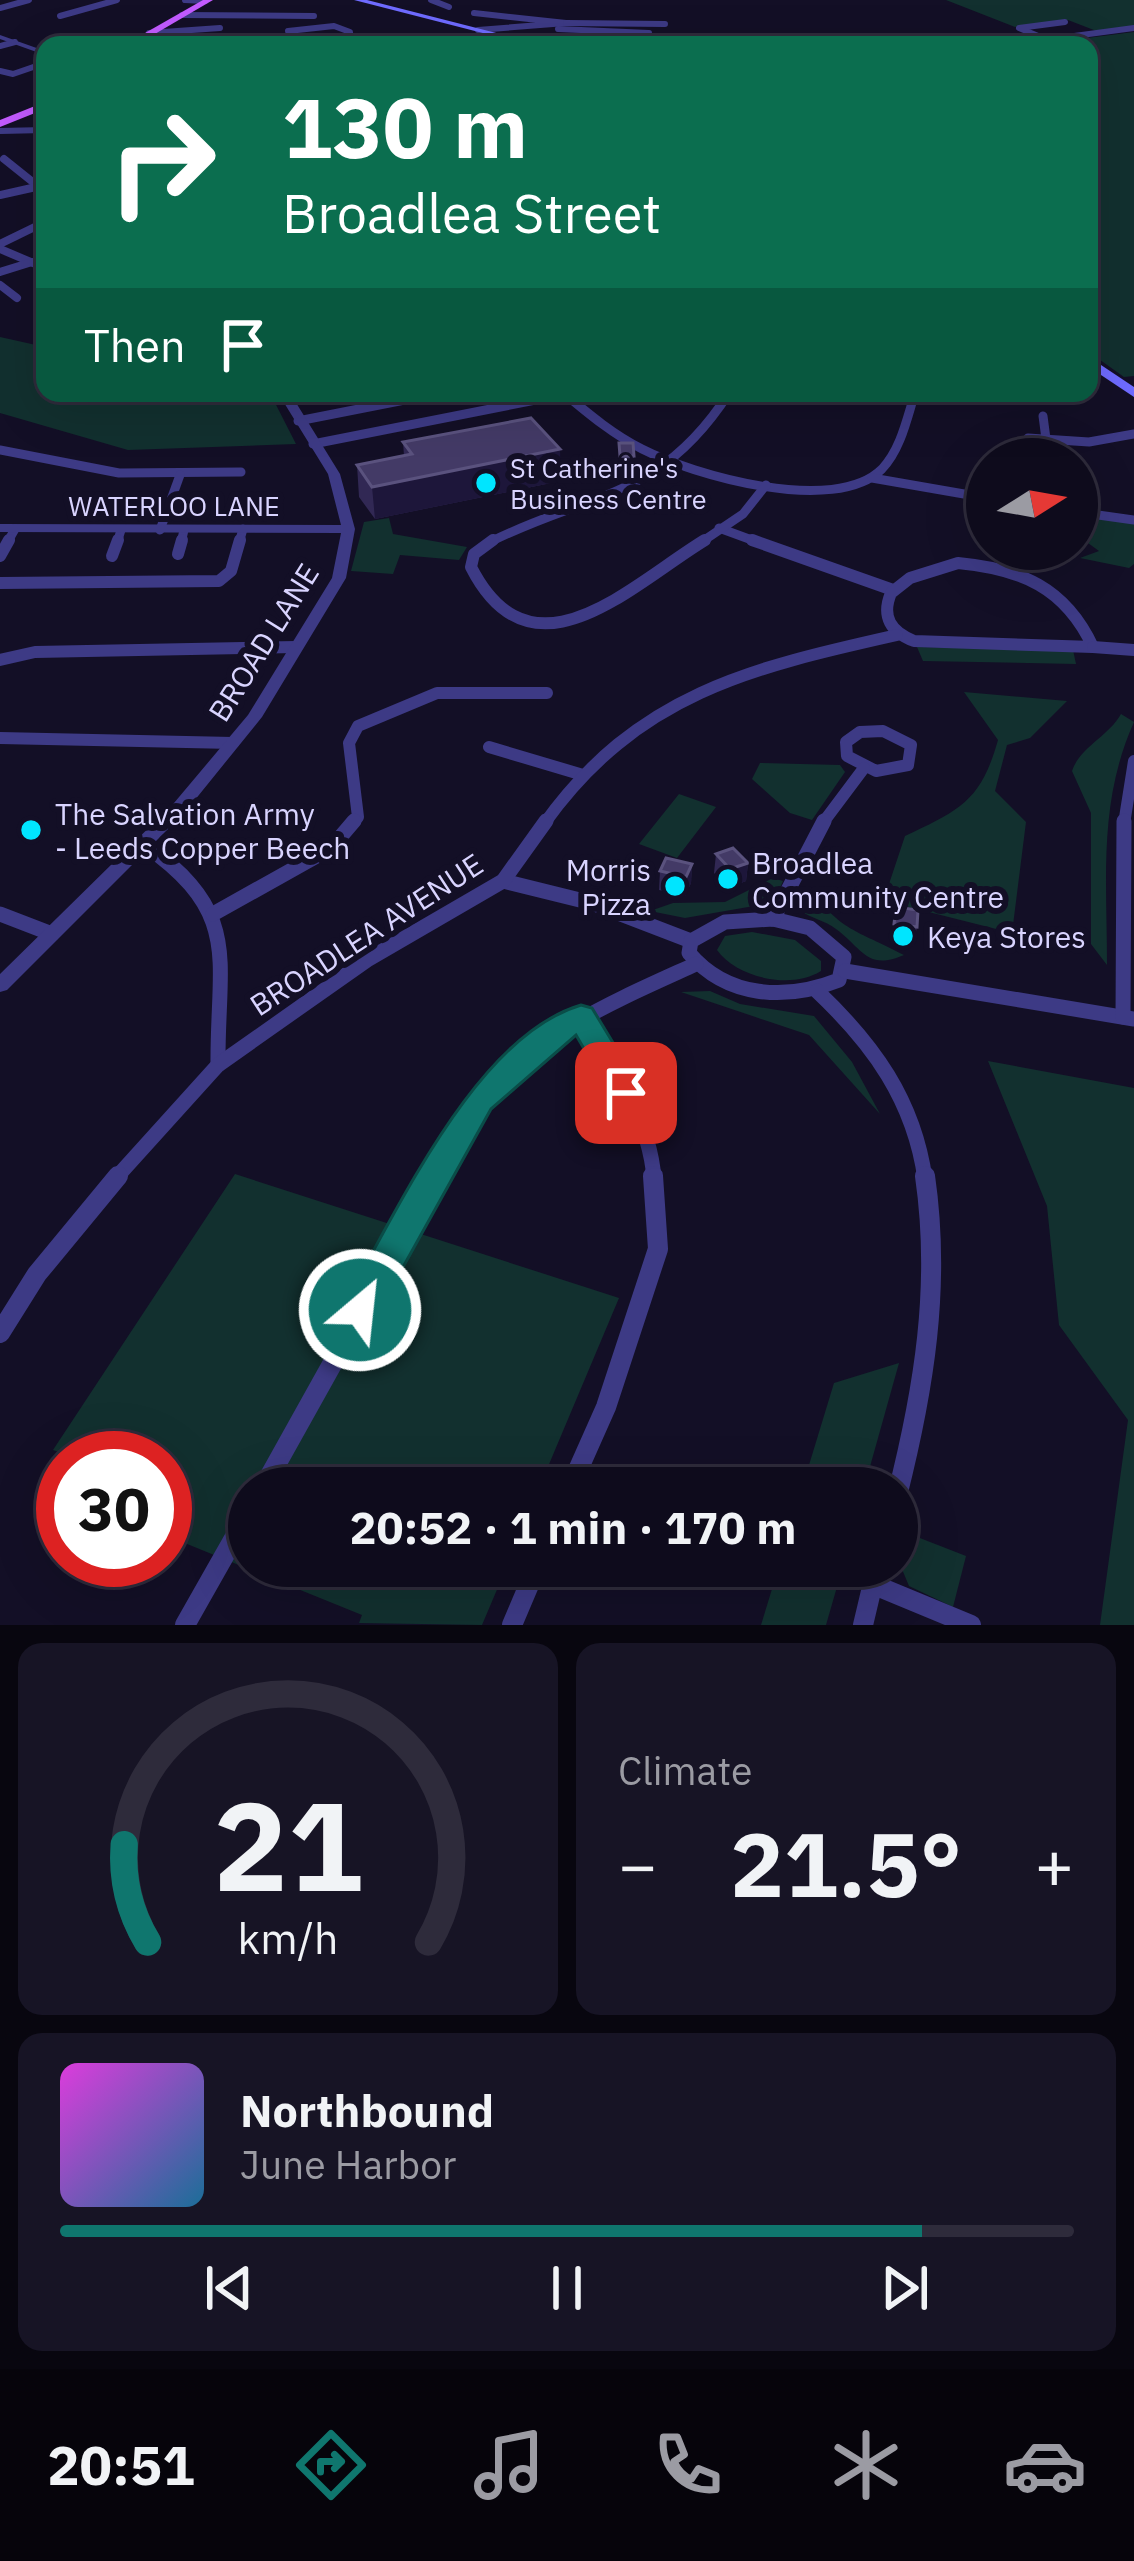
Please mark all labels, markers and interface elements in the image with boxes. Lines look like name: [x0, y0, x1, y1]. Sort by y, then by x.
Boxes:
text: 130 m: [282, 72, 528, 181]
icon: right: [84, 84, 240, 240]
text: Broadlea Street: [282, 178, 661, 248]
icon: arrive: [210, 312, 276, 378]
text: Then: [84, 316, 186, 374]
north arrow: [966, 438, 1098, 570]
map controls: [966, 438, 1098, 570]
place label: St Catherine's Business Centre: [510, 450, 707, 516]
marker: St Catherine's Business Centre: [473, 470, 499, 496]
street label: WATERLOO LANE: [68, 488, 280, 523]
street label: BROAD LANE: [199, 556, 327, 728]
place label: The Salvation Army - Leeds Copper Beech: [55, 794, 350, 867]
marker: The Salvation Army - Leeds Copper Beech: [18, 817, 44, 843]
place label: Broadlea Community Centre: [752, 843, 1004, 916]
street label: BROADLEA AVENUE: [242, 844, 490, 1024]
place label: Morris Pizza: [566, 850, 651, 923]
marker: Broadlea Community Centre: [715, 866, 741, 892]
marker: Morris Pizza: [662, 873, 688, 899]
place label: Keya Stores: [927, 917, 1086, 956]
marker: Keya Stores: [890, 923, 916, 949]
pin: [575, 1042, 677, 1144]
icon: arrive: [593, 1060, 659, 1126]
position arrow: [297, 1247, 423, 1373]
speed limit sign: 30: [36, 1431, 192, 1587]
text: 20:52 · 1 min · 170 m: [350, 1498, 796, 1556]
text: Climate: [618, 1745, 752, 1796]
text: 21: [213, 1763, 363, 1925]
text: 21.5°: [730, 1805, 962, 1922]
text: −: [618, 1821, 658, 1907]
text: +: [1034, 1821, 1074, 1907]
text: km/h: [238, 1910, 338, 1966]
text: Northbound: [240, 2081, 494, 2139]
text: June Harbor: [240, 2139, 456, 2190]
icon: previous: [196, 2255, 262, 2321]
icon: pause: [534, 2255, 600, 2321]
icon: next: [872, 2255, 938, 2321]
icon: directions: [289, 2423, 373, 2507]
icon: music: [467, 2423, 551, 2507]
icon: phone: [646, 2423, 730, 2507]
icon: climate: [824, 2423, 908, 2507]
icon: car: [1003, 2423, 1087, 2507]
text: 20:51: [47, 2430, 195, 2500]

